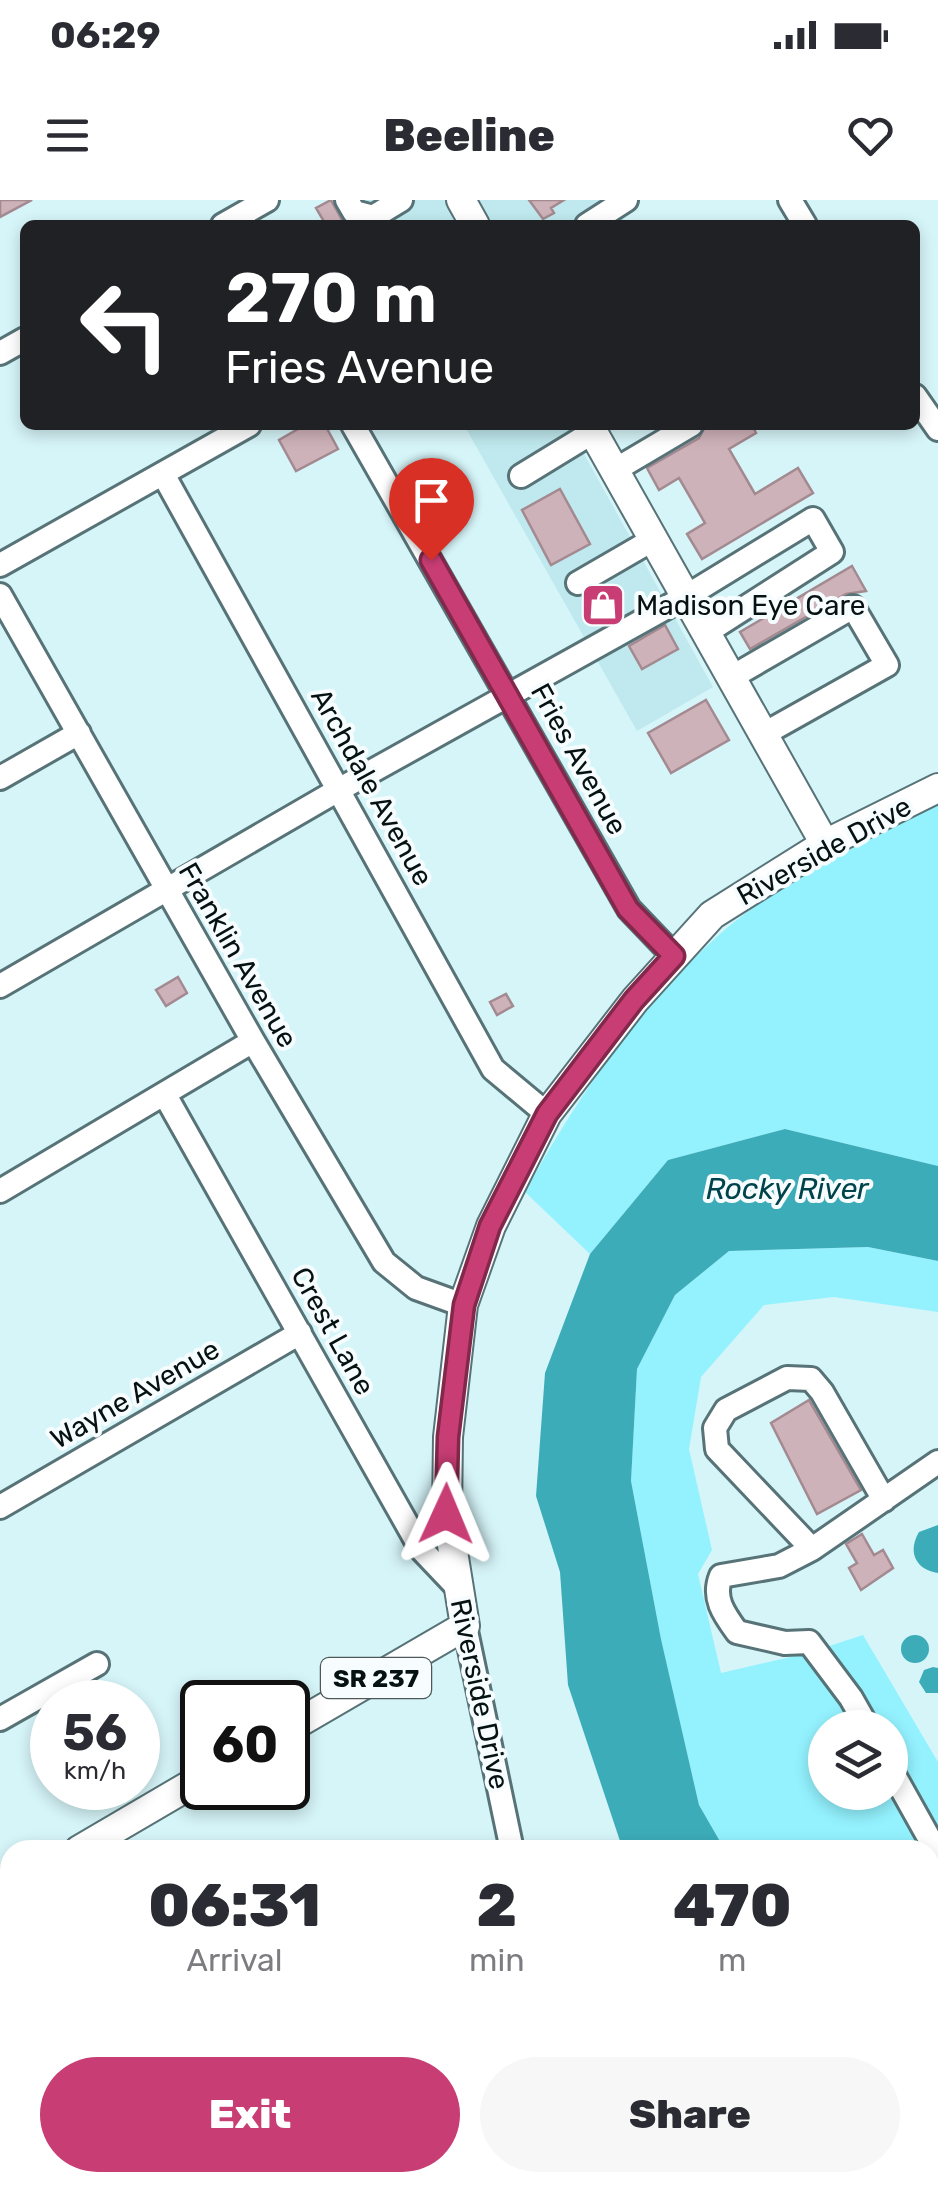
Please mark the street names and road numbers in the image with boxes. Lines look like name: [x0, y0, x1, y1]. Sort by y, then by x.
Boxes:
street label: Fries Avenue: [524, 678, 634, 840]
street label: Archdale Avenue: [304, 683, 440, 891]
street label: Riverside Drive: [731, 790, 917, 912]
street label: Franklin Avenue: [172, 857, 304, 1053]
street label: Crest Lane: [284, 1261, 382, 1401]
street label: Wayne Avenue: [45, 1332, 225, 1456]
street label: Riverside Drive: [444, 1596, 516, 1792]
road number: SR 237: [321, 1658, 431, 1698]

